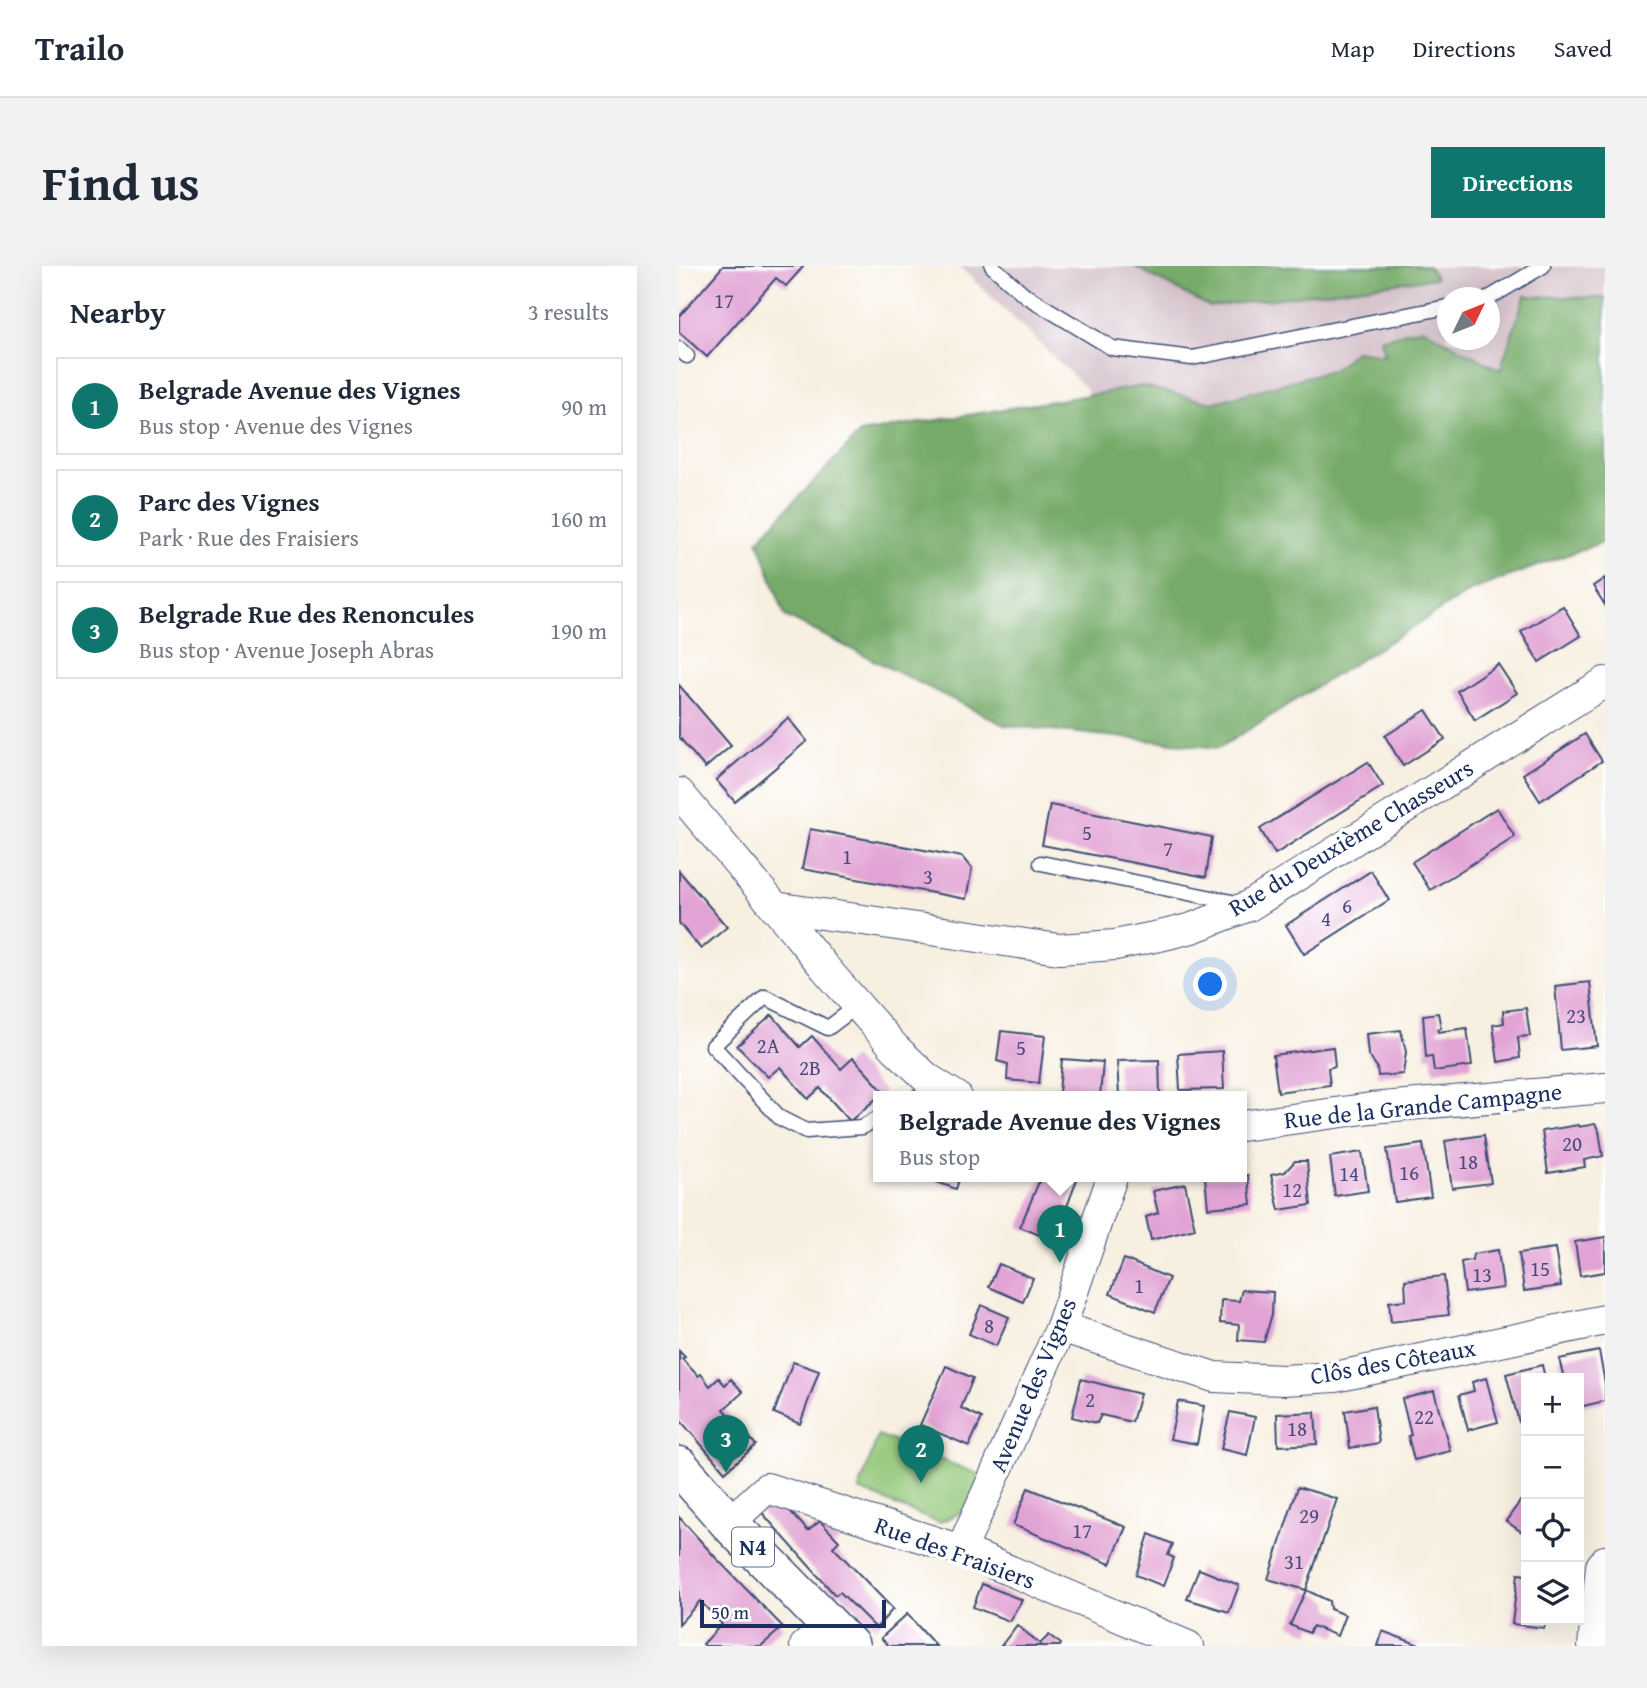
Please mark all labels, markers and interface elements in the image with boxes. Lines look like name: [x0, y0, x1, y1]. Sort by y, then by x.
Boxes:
text: Trailo: [35, 24, 124, 72]
text: Map: [1331, 31, 1375, 66]
text: Directions: [1413, 31, 1516, 66]
text: Saved: [1554, 31, 1612, 66]
text: Find us: [42, 146, 200, 218]
button: Directions: [1431, 147, 1605, 218]
house number: 17: [714, 285, 734, 316]
north arrow: [1437, 287, 1500, 350]
text: Nearby: [70, 290, 166, 334]
text: 3 results: [528, 295, 609, 328]
text: Belgrade Avenue des Vignes: [139, 370, 461, 409]
text: 1: [89, 390, 101, 423]
text: 90 m: [561, 390, 607, 423]
text: Bus stop · Avenue des Vignes: [139, 409, 413, 442]
text: Parc des Vignes: [139, 482, 320, 521]
text: 2: [89, 502, 101, 535]
text: 160 m: [550, 502, 607, 535]
text: Park · Rue des Fraisiers: [139, 521, 359, 554]
text: Belgrade Rue des Renoncules: [139, 594, 475, 633]
text: 3: [89, 614, 101, 647]
text: 190 m: [550, 614, 607, 647]
text: Bus stop · Avenue Joseph Abras: [139, 633, 434, 666]
street label: Rue du Deuxième Chasseurs: [1222, 750, 1480, 925]
house number: 5: [1082, 817, 1092, 848]
house number: 7: [1163, 833, 1173, 864]
house number: 1: [842, 841, 852, 872]
house number: 3: [923, 861, 933, 892]
house number: 6: [1342, 890, 1352, 921]
house number: 4: [1321, 903, 1331, 934]
your location: [1193, 967, 1227, 1001]
house number: 23: [1566, 1000, 1586, 1031]
house number: 2A: [757, 1030, 780, 1061]
house number: 5: [1016, 1032, 1026, 1063]
house number: 2B: [799, 1052, 821, 1083]
street label: Rue de la Grande Campagne: [1282, 1074, 1564, 1137]
popup: [873, 1091, 1247, 1182]
text: Belgrade Avenue des Vignes: [899, 1101, 1221, 1140]
house number: 20: [1562, 1128, 1582, 1159]
text: Bus stop: [899, 1140, 980, 1173]
house number: 18: [1458, 1146, 1478, 1177]
house number: 16: [1399, 1157, 1419, 1188]
house number: 14: [1339, 1158, 1359, 1189]
house number: 12: [1282, 1174, 1302, 1205]
pin: 1: [1037, 1205, 1083, 1263]
house number: 15: [1530, 1253, 1550, 1284]
house number: 13: [1472, 1259, 1492, 1290]
house number: 1: [1134, 1270, 1144, 1301]
street label: Avenue des Vignes: [980, 1292, 1085, 1478]
house number: 8: [984, 1310, 994, 1341]
street label: Clôs des Côteaux: [1307, 1330, 1479, 1393]
map controls: [1521, 1373, 1584, 1625]
button: +: [1521, 1373, 1584, 1436]
house number: 2: [1085, 1384, 1095, 1415]
house number: 22: [1414, 1401, 1434, 1432]
house number: 18: [1287, 1413, 1307, 1444]
pin: 3: [703, 1415, 749, 1473]
pin: 2: [898, 1425, 944, 1483]
button: −: [1521, 1436, 1584, 1499]
button: locate: [1521, 1499, 1584, 1562]
house number: 29: [1299, 1500, 1319, 1531]
street label: Rue des Fraisiers: [870, 1507, 1040, 1598]
house number: 17: [1072, 1515, 1092, 1546]
road number: N4: [732, 1528, 774, 1566]
house number: 31: [1284, 1546, 1304, 1577]
button: layers: [1521, 1562, 1584, 1625]
scale bar: [700, 1597, 885, 1629]
text: 50 m: [711, 1598, 749, 1626]

